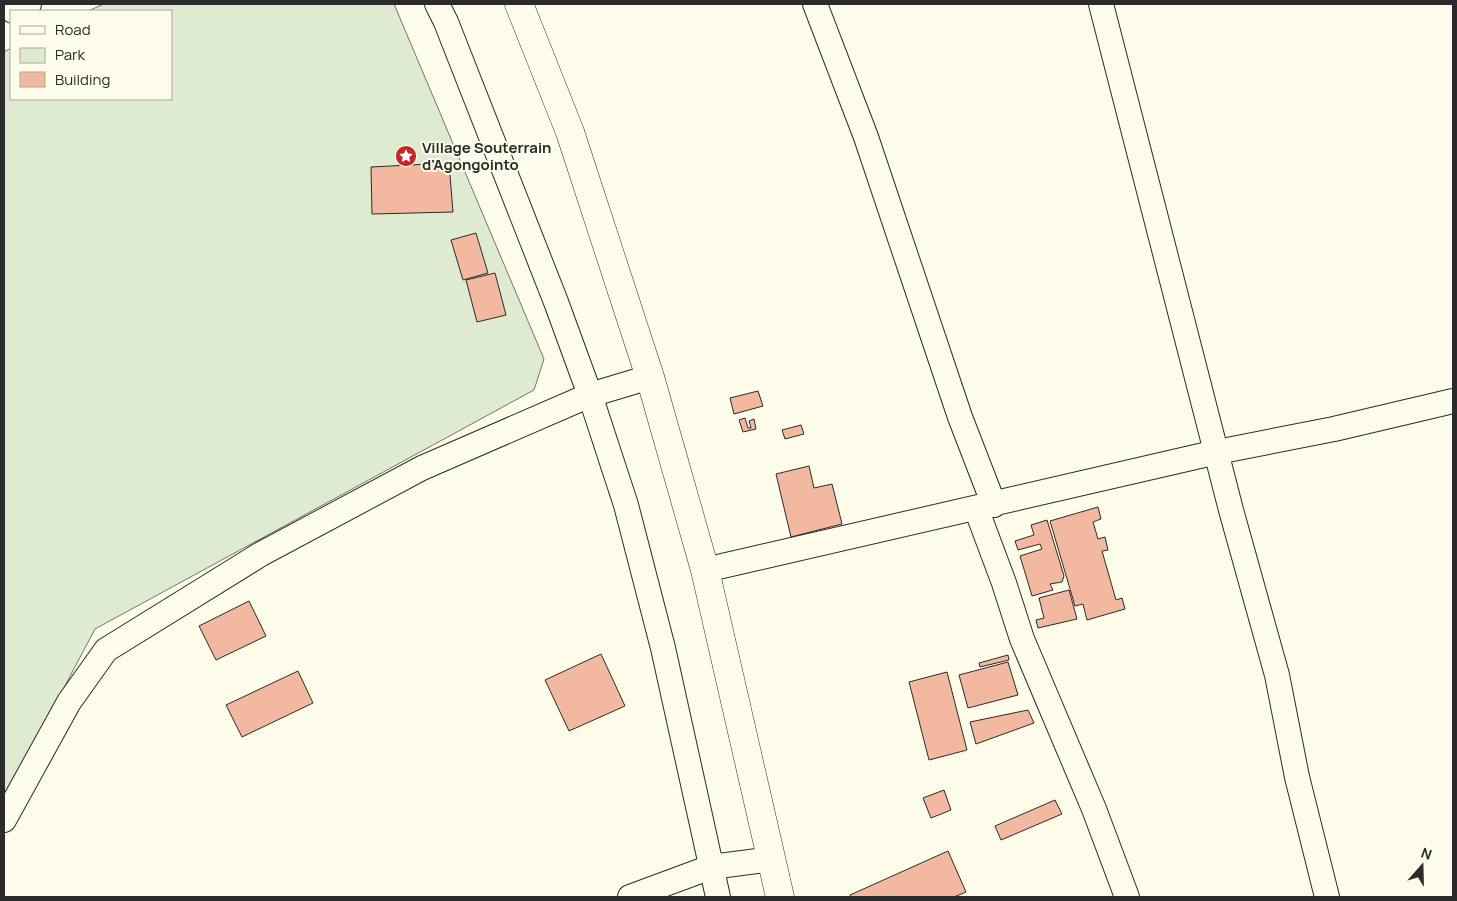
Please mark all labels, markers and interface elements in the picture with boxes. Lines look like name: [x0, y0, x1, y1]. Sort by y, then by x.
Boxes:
legend: [10, 10, 172, 100]
text: Road: [55, 19, 91, 40]
text: Park: [55, 44, 85, 65]
text: Building: [55, 69, 110, 90]
place label: Village Souterrain d'Agongointo: [422, 137, 551, 175]
place icon: Village Souterrain d'Agongointo: [394, 144, 418, 168]
north arrow: [1397, 841, 1447, 891]
text: N: [1419, 843, 1435, 864]

